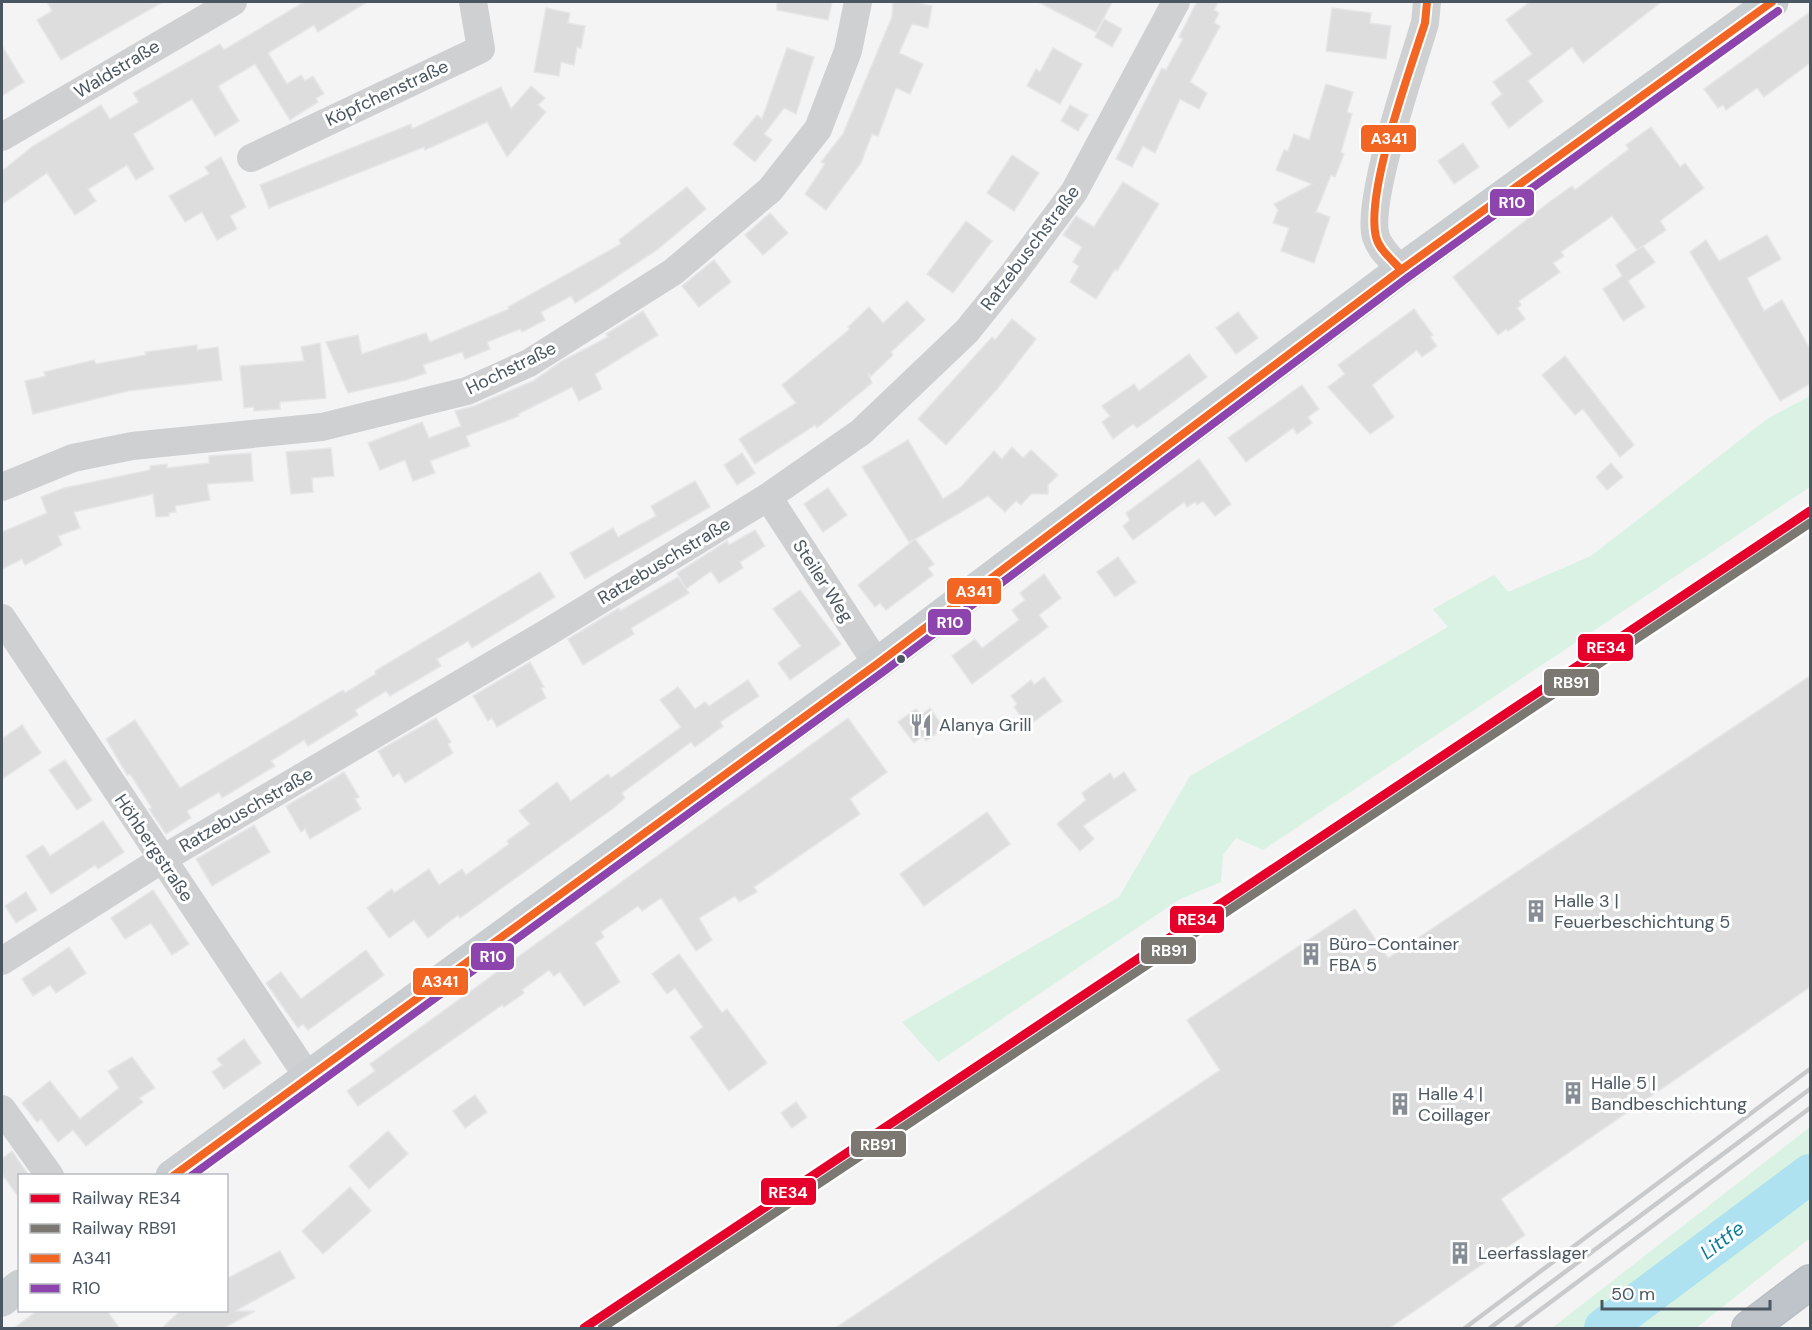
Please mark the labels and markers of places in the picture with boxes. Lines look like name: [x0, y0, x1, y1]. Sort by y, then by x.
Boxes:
unlabelled marker: [895, 653, 907, 665]
restaurant icon: Alanya Grill: [908, 712, 934, 738]
place label: Alanya Grill: [939, 713, 1032, 737]
place label: Halle 3 | Feuerbeschichtung 5: [1554, 889, 1730, 934]
building icon: Halle 3 | Feuerbeschichtung 5: [1523, 898, 1549, 924]
place label: Büro-Container FBA 5: [1329, 932, 1460, 977]
building icon: Büro-Container FBA 5: [1298, 941, 1324, 967]
place label: Halle 5 | Bandbeschichtung: [1591, 1071, 1747, 1116]
building icon: Halle 5 | Bandbeschichtung: [1560, 1080, 1586, 1106]
place label: Halle 4 | Coillager: [1418, 1082, 1491, 1127]
building icon: Halle 4 | Coillager: [1387, 1091, 1413, 1117]
building icon: Leerfasslager: [1447, 1240, 1473, 1266]
place label: Leerfasslager: [1478, 1241, 1589, 1265]

